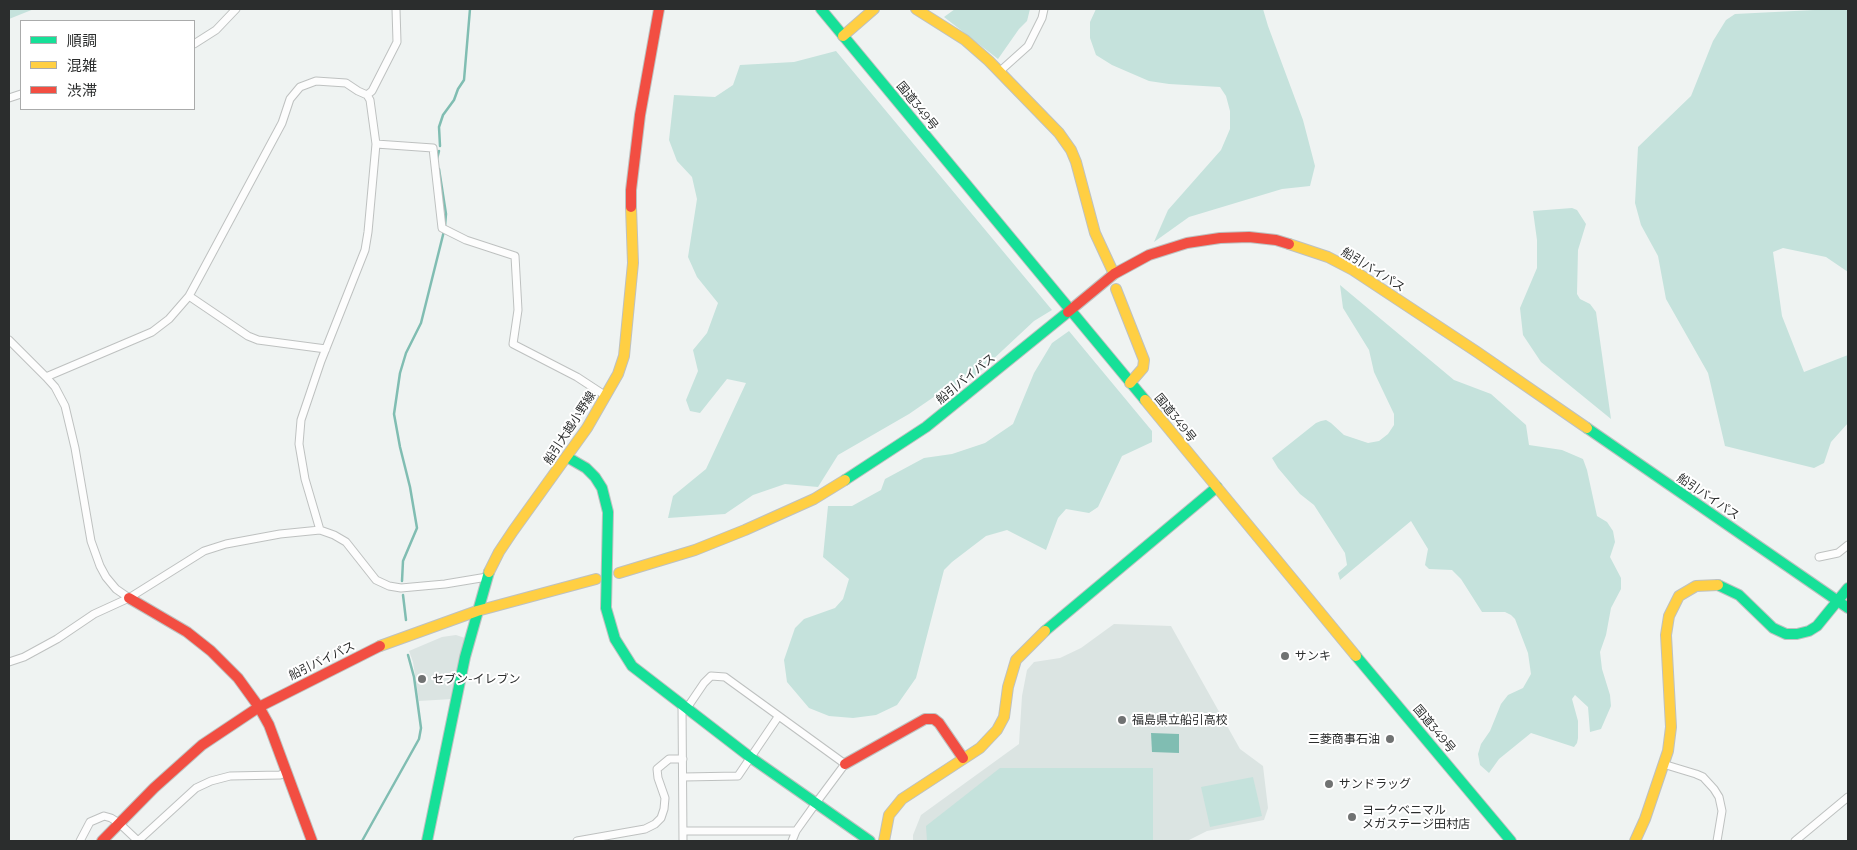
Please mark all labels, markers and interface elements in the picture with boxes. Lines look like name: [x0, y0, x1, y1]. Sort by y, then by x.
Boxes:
legend: [20, 20, 195, 110]
text: 順調: [67, 31, 97, 50]
text: 混雑: [67, 56, 97, 75]
street label: 国道349号: [893, 79, 941, 133]
text: 渋滞: [67, 81, 97, 100]
street label: 船引バイパス: [1339, 245, 1407, 295]
street label: 船引バイパス: [933, 351, 999, 407]
street label: 船引大越小野線: [541, 389, 599, 467]
street label: 国道349号: [1151, 391, 1199, 445]
street label: 船引バイパス: [1674, 471, 1742, 523]
street label: 船引バイパス: [286, 639, 358, 683]
place label: サンキ: [1295, 649, 1331, 663]
marker: サンキ: [1279, 650, 1291, 662]
place label: セブン-イレブン: [432, 672, 521, 686]
marker: セブン-イレブン: [416, 673, 428, 685]
street label: 国道349号: [1410, 702, 1458, 756]
place label: 福島県立船引高校: [1132, 713, 1228, 727]
marker: 福島県立船引高校: [1116, 714, 1128, 726]
place label: 三菱商事石油: [1308, 732, 1380, 746]
marker: 三菱商事石油: [1384, 733, 1396, 745]
place label: サンドラッグ: [1339, 777, 1411, 791]
marker: サンドラッグ: [1323, 778, 1335, 790]
place label: ヨークベニマル メガステージ田村店: [1362, 803, 1470, 831]
marker: ヨークベニマル メガステージ田村店: [1346, 811, 1358, 823]

